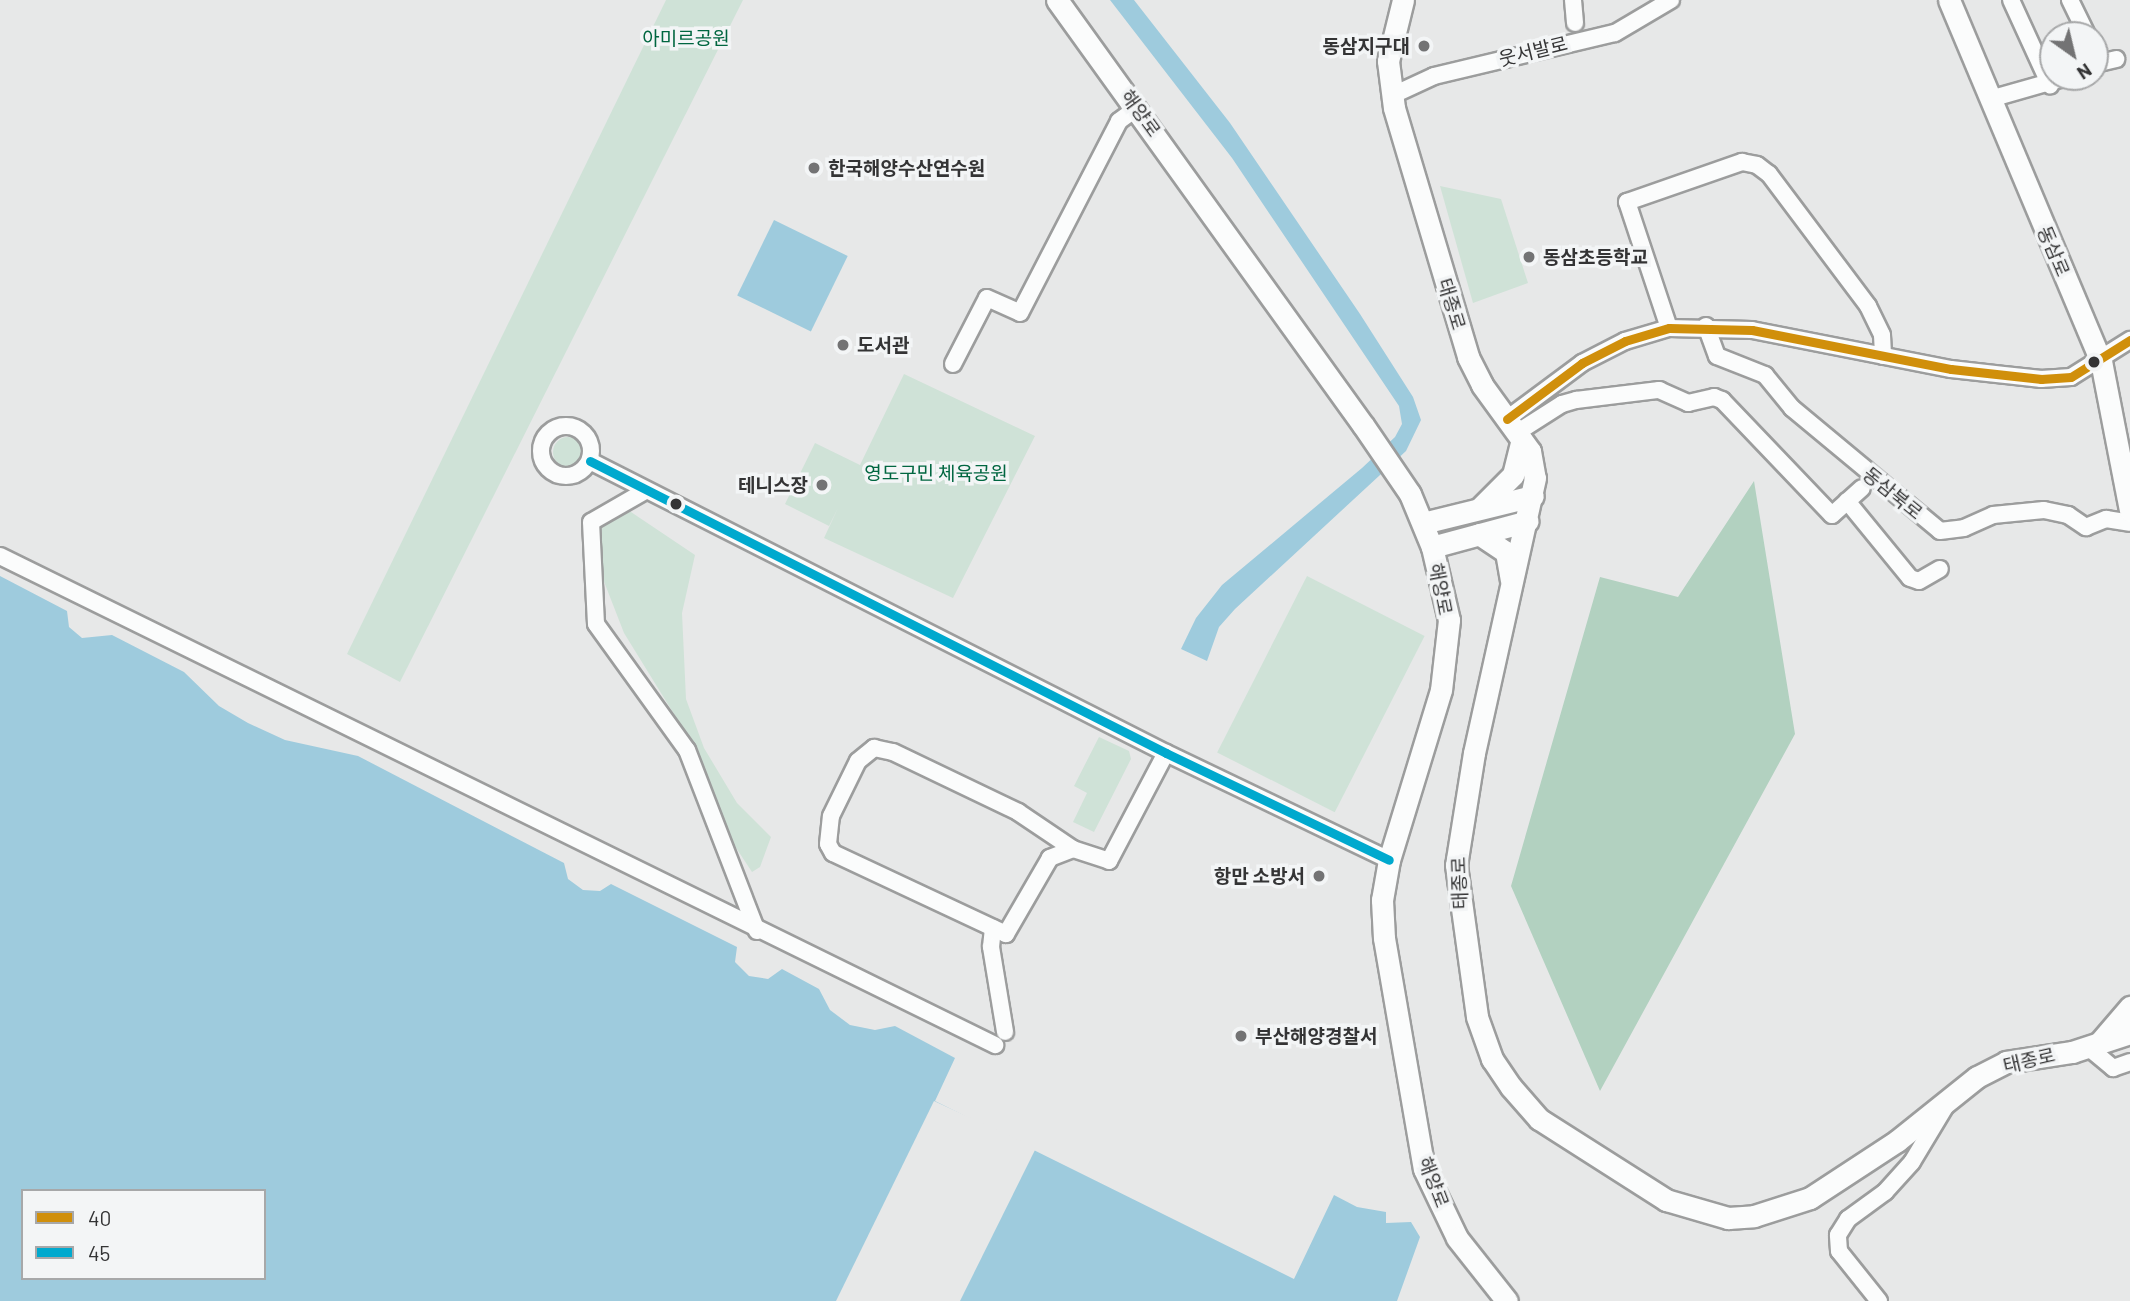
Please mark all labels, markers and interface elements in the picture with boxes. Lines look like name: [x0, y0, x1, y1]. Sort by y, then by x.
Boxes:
north arrow: [2039, 21, 2109, 91]
park label: 아미르공원: [642, 27, 730, 49]
street label: 웃서발로: [1496, 31, 1570, 71]
place label: 동삼지구대: [1323, 35, 1410, 57]
marker: 동삼지구대: [1416, 38, 1432, 54]
text: N: [2073, 59, 2097, 85]
street label: 해양로: [1116, 85, 1166, 141]
place label: 한국해양수산연수원: [828, 157, 985, 179]
marker: 한국해양수산연수원: [806, 160, 822, 176]
street label: 동삼로: [2033, 222, 2075, 280]
place label: 동삼초등학교: [1543, 246, 1648, 268]
marker: 동삼초등학교: [1521, 249, 1537, 265]
street label: 태종로: [1433, 276, 1471, 332]
place label: 도서관: [857, 334, 909, 356]
marker: 도서관: [835, 337, 851, 353]
unlabelled marker: [2087, 355, 2101, 369]
park label: 영도구민 체육공원: [864, 462, 1008, 484]
street label: 동삼북로: [1859, 462, 1927, 524]
place label: 테니스장: [738, 474, 808, 496]
marker: 테니스장: [814, 477, 830, 493]
unlabelled marker: [669, 497, 683, 511]
street label: 해양로: [1425, 561, 1457, 617]
street label: 태종로: [1447, 856, 1471, 910]
place label: 항만 소방서: [1214, 865, 1305, 887]
marker: 항만 소방서: [1311, 868, 1327, 884]
place label: 부산해양경찰서: [1255, 1025, 1377, 1047]
marker: 부산해양경찰서: [1233, 1028, 1249, 1044]
street label: 태종로: [2001, 1043, 2057, 1077]
street label: 해양로: [1414, 1153, 1454, 1211]
legend: [21, 1189, 266, 1280]
text: 40: [88, 1205, 111, 1230]
text: 45: [88, 1240, 110, 1265]

